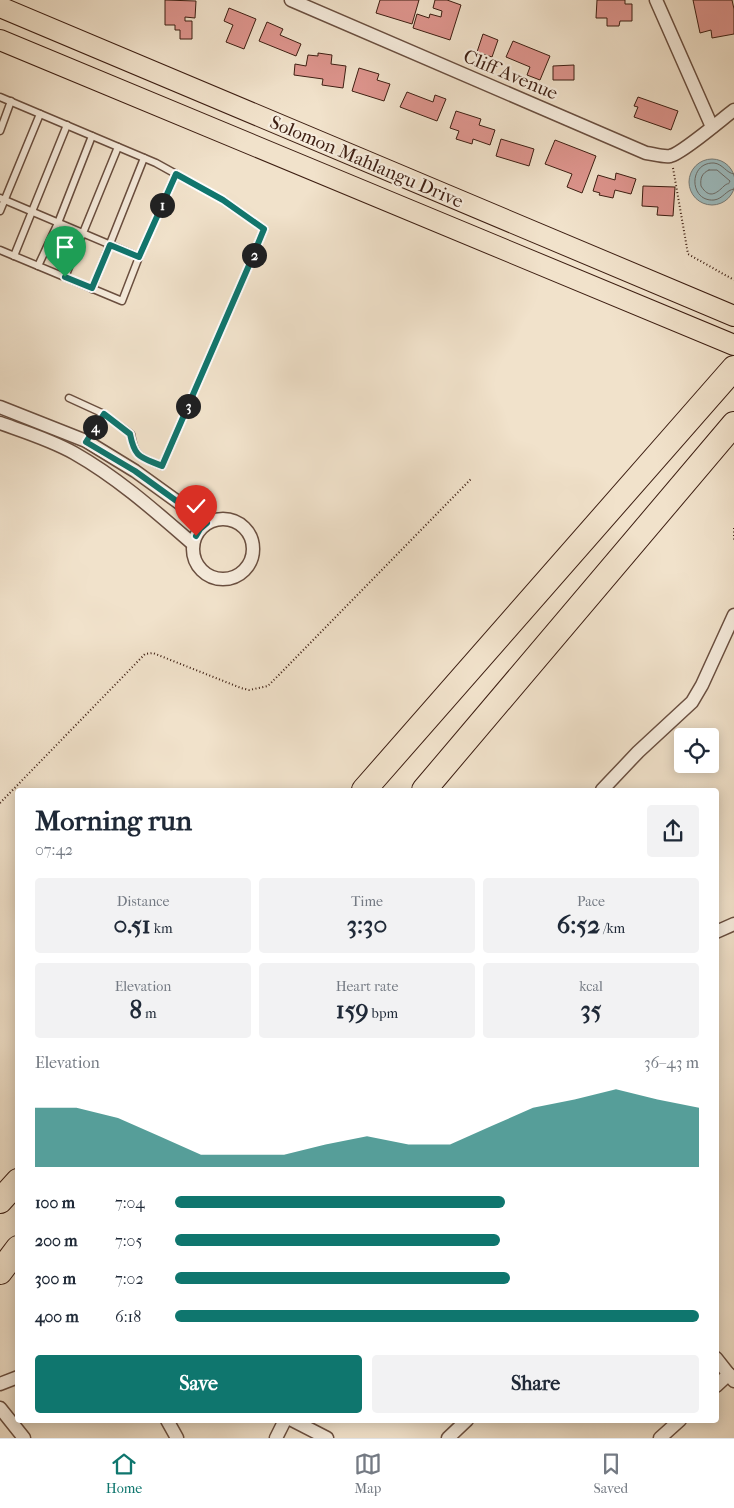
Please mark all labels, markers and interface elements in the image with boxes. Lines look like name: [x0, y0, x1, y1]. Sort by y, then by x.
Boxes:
street label: Cliff Avenue: [460, 45, 561, 105]
street label: Solomon Mahlangu Drive: [267, 111, 467, 213]
pin: 1: [150, 192, 174, 218]
text: 1: [160, 197, 165, 214]
pin: [44, 226, 86, 277]
icon: arrive: [51, 233, 79, 261]
pin: 2: [242, 242, 266, 268]
text: 2: [251, 247, 258, 264]
pin: 3: [176, 394, 200, 418]
text: 3: [186, 398, 191, 415]
pin: 4: [82, 414, 108, 440]
text: 4: [91, 419, 100, 436]
pin: [175, 485, 217, 536]
icon: check: [182, 492, 210, 520]
map controls: [674, 728, 719, 773]
button: locate: [674, 728, 719, 773]
text: Morning run: [35, 804, 192, 837]
button: share: [647, 805, 699, 857]
text: 07:42: [35, 840, 73, 859]
text: Distance: [117, 893, 169, 910]
text: Time: [351, 893, 383, 910]
text: Pace: [577, 893, 605, 910]
text: 0.51: [113, 910, 151, 939]
text: 3:30: [347, 910, 387, 939]
text: 6:52: [557, 910, 600, 939]
text: km: [151, 920, 173, 937]
text: /km: [600, 920, 625, 937]
text: Elevation: [115, 978, 171, 995]
text: Heart rate: [336, 978, 398, 995]
text: kcal: [579, 978, 603, 995]
text: 8: [129, 995, 142, 1024]
text: 159: [336, 995, 369, 1024]
text: 35: [580, 995, 602, 1024]
text: m: [142, 1005, 157, 1022]
text: bpm: [369, 1005, 398, 1022]
text: Elevation: [35, 1053, 100, 1072]
text: 36–43 m: [644, 1053, 699, 1072]
text: 100 m: [35, 1193, 75, 1212]
text: 7:04: [115, 1193, 145, 1212]
text: 200 m: [35, 1231, 78, 1250]
text: 7:05: [115, 1231, 142, 1250]
text: 300 m: [35, 1269, 76, 1288]
text: 7:02: [115, 1269, 144, 1288]
text: 400 m: [35, 1307, 79, 1326]
text: 6:18: [115, 1307, 141, 1326]
button: Save: [35, 1355, 362, 1413]
button: Share: [372, 1355, 699, 1413]
tab: Home: [106, 1450, 142, 1497]
tab: Map: [354, 1450, 382, 1497]
tab: Saved: [593, 1450, 628, 1497]

